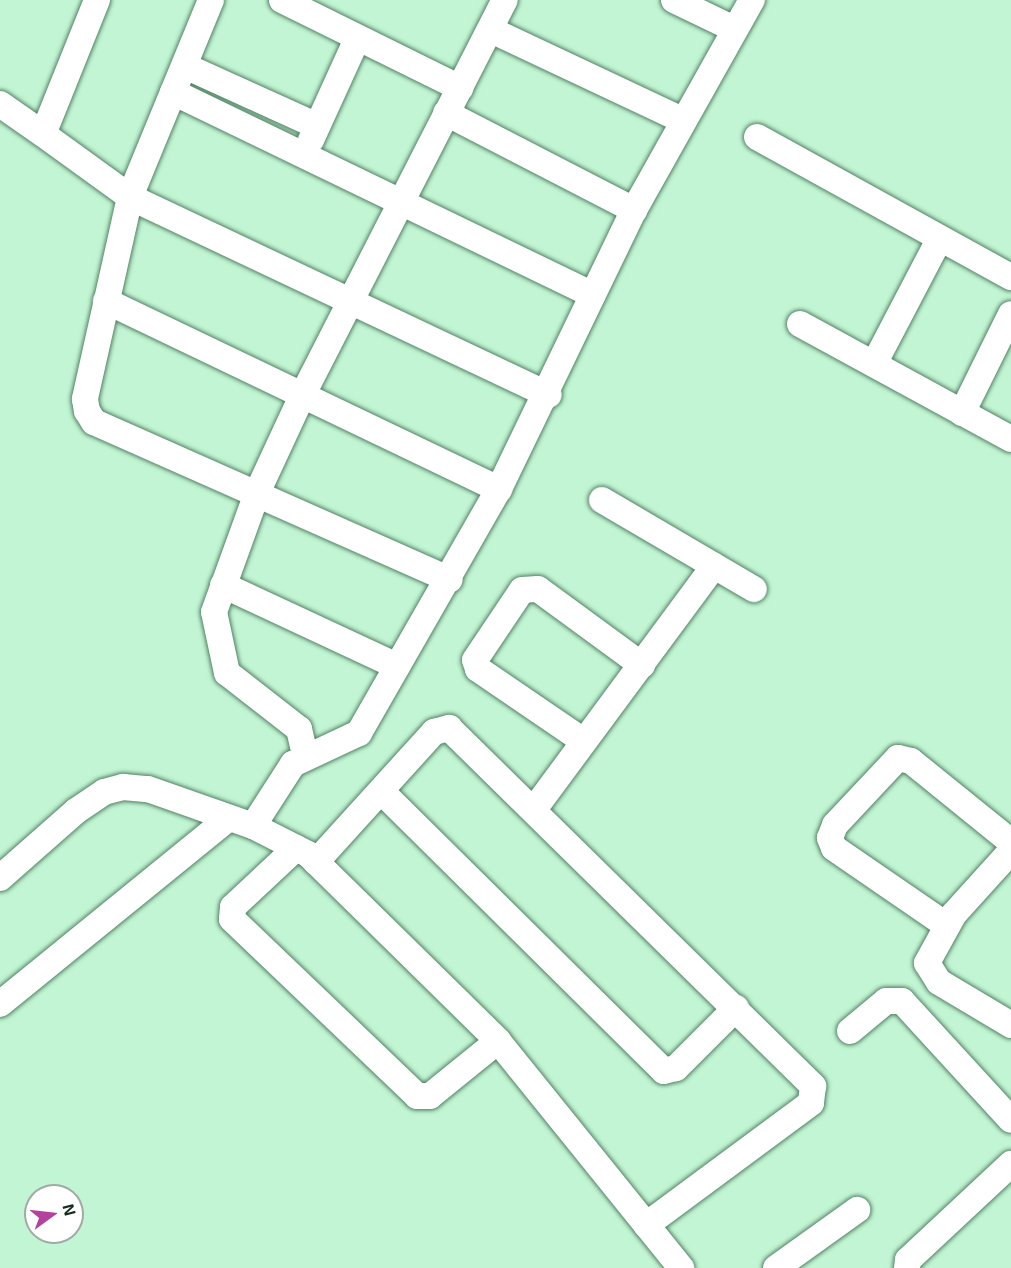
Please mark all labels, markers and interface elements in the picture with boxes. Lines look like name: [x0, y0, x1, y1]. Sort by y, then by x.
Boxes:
north arrow: [24, 1184, 84, 1244]
text: N: [59, 1202, 81, 1218]

